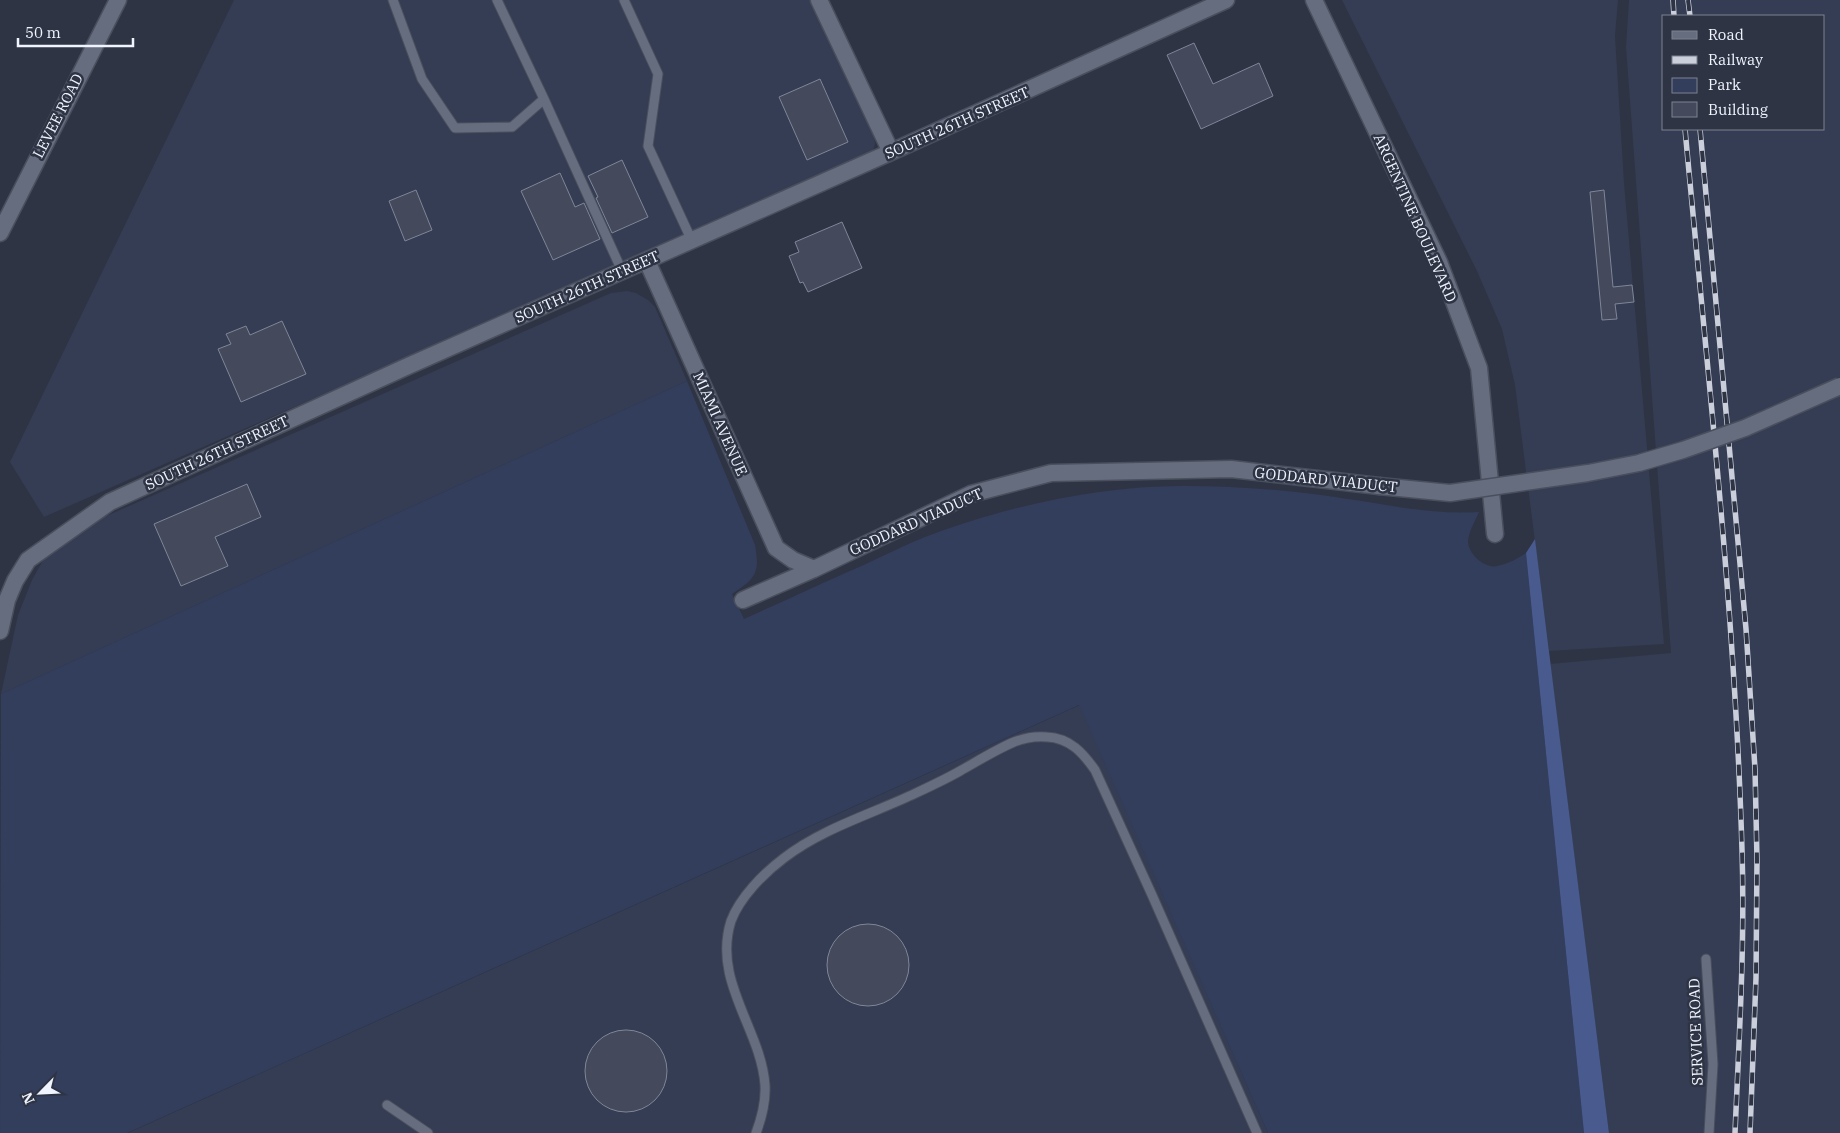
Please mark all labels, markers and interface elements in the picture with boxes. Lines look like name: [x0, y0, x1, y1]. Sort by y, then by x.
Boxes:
scale bar: [18, 15, 132, 47]
legend: [1662, 15, 1825, 130]
text: 50 m: [25, 23, 61, 42]
text: Road: [1708, 25, 1744, 44]
text: Railway: [1708, 50, 1763, 69]
street label: LEVEE ROAD: [28, 70, 87, 161]
text: Park: [1708, 75, 1741, 94]
street label: SOUTH 26TH STREET: [882, 82, 1032, 163]
text: Building: [1708, 100, 1768, 119]
street label: ARGENTINE BOULEVARD: [1370, 131, 1461, 305]
street label: SOUTH 26TH STREET: [512, 246, 662, 327]
street label: MIAMI AVENUE: [689, 369, 752, 479]
street label: SOUTH 26TH STREET: [142, 411, 292, 494]
street label: GODDARD VIADUCT: [1254, 463, 1399, 496]
street label: GODDARD VIADUCT: [846, 484, 985, 559]
street label: SERVICE ROAD: [1684, 978, 1707, 1086]
north arrow: [15, 1068, 65, 1118]
text: N: [18, 1090, 39, 1107]

